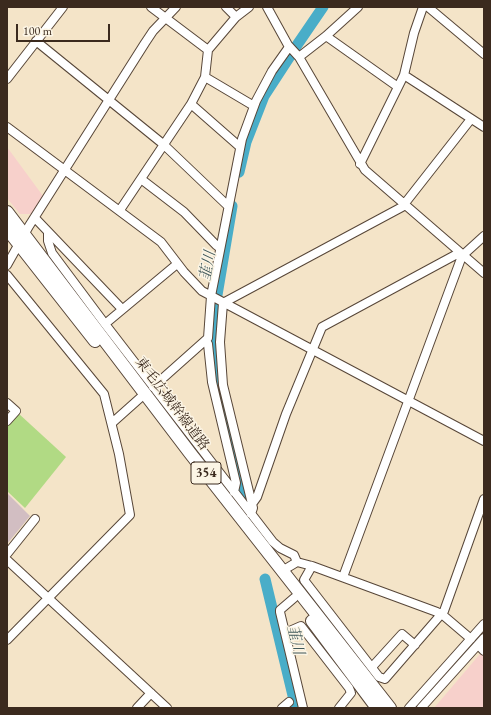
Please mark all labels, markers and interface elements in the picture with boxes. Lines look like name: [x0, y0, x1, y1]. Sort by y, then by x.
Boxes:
scale bar: [18, 16, 112, 42]
text: 100 m: [23, 23, 52, 39]
water label: 韮川: [196, 250, 220, 282]
street label: 東毛広域幹線道路: [132, 354, 212, 454]
road number: 354: [191, 462, 221, 484]
water label: 韮川: [283, 623, 307, 657]

